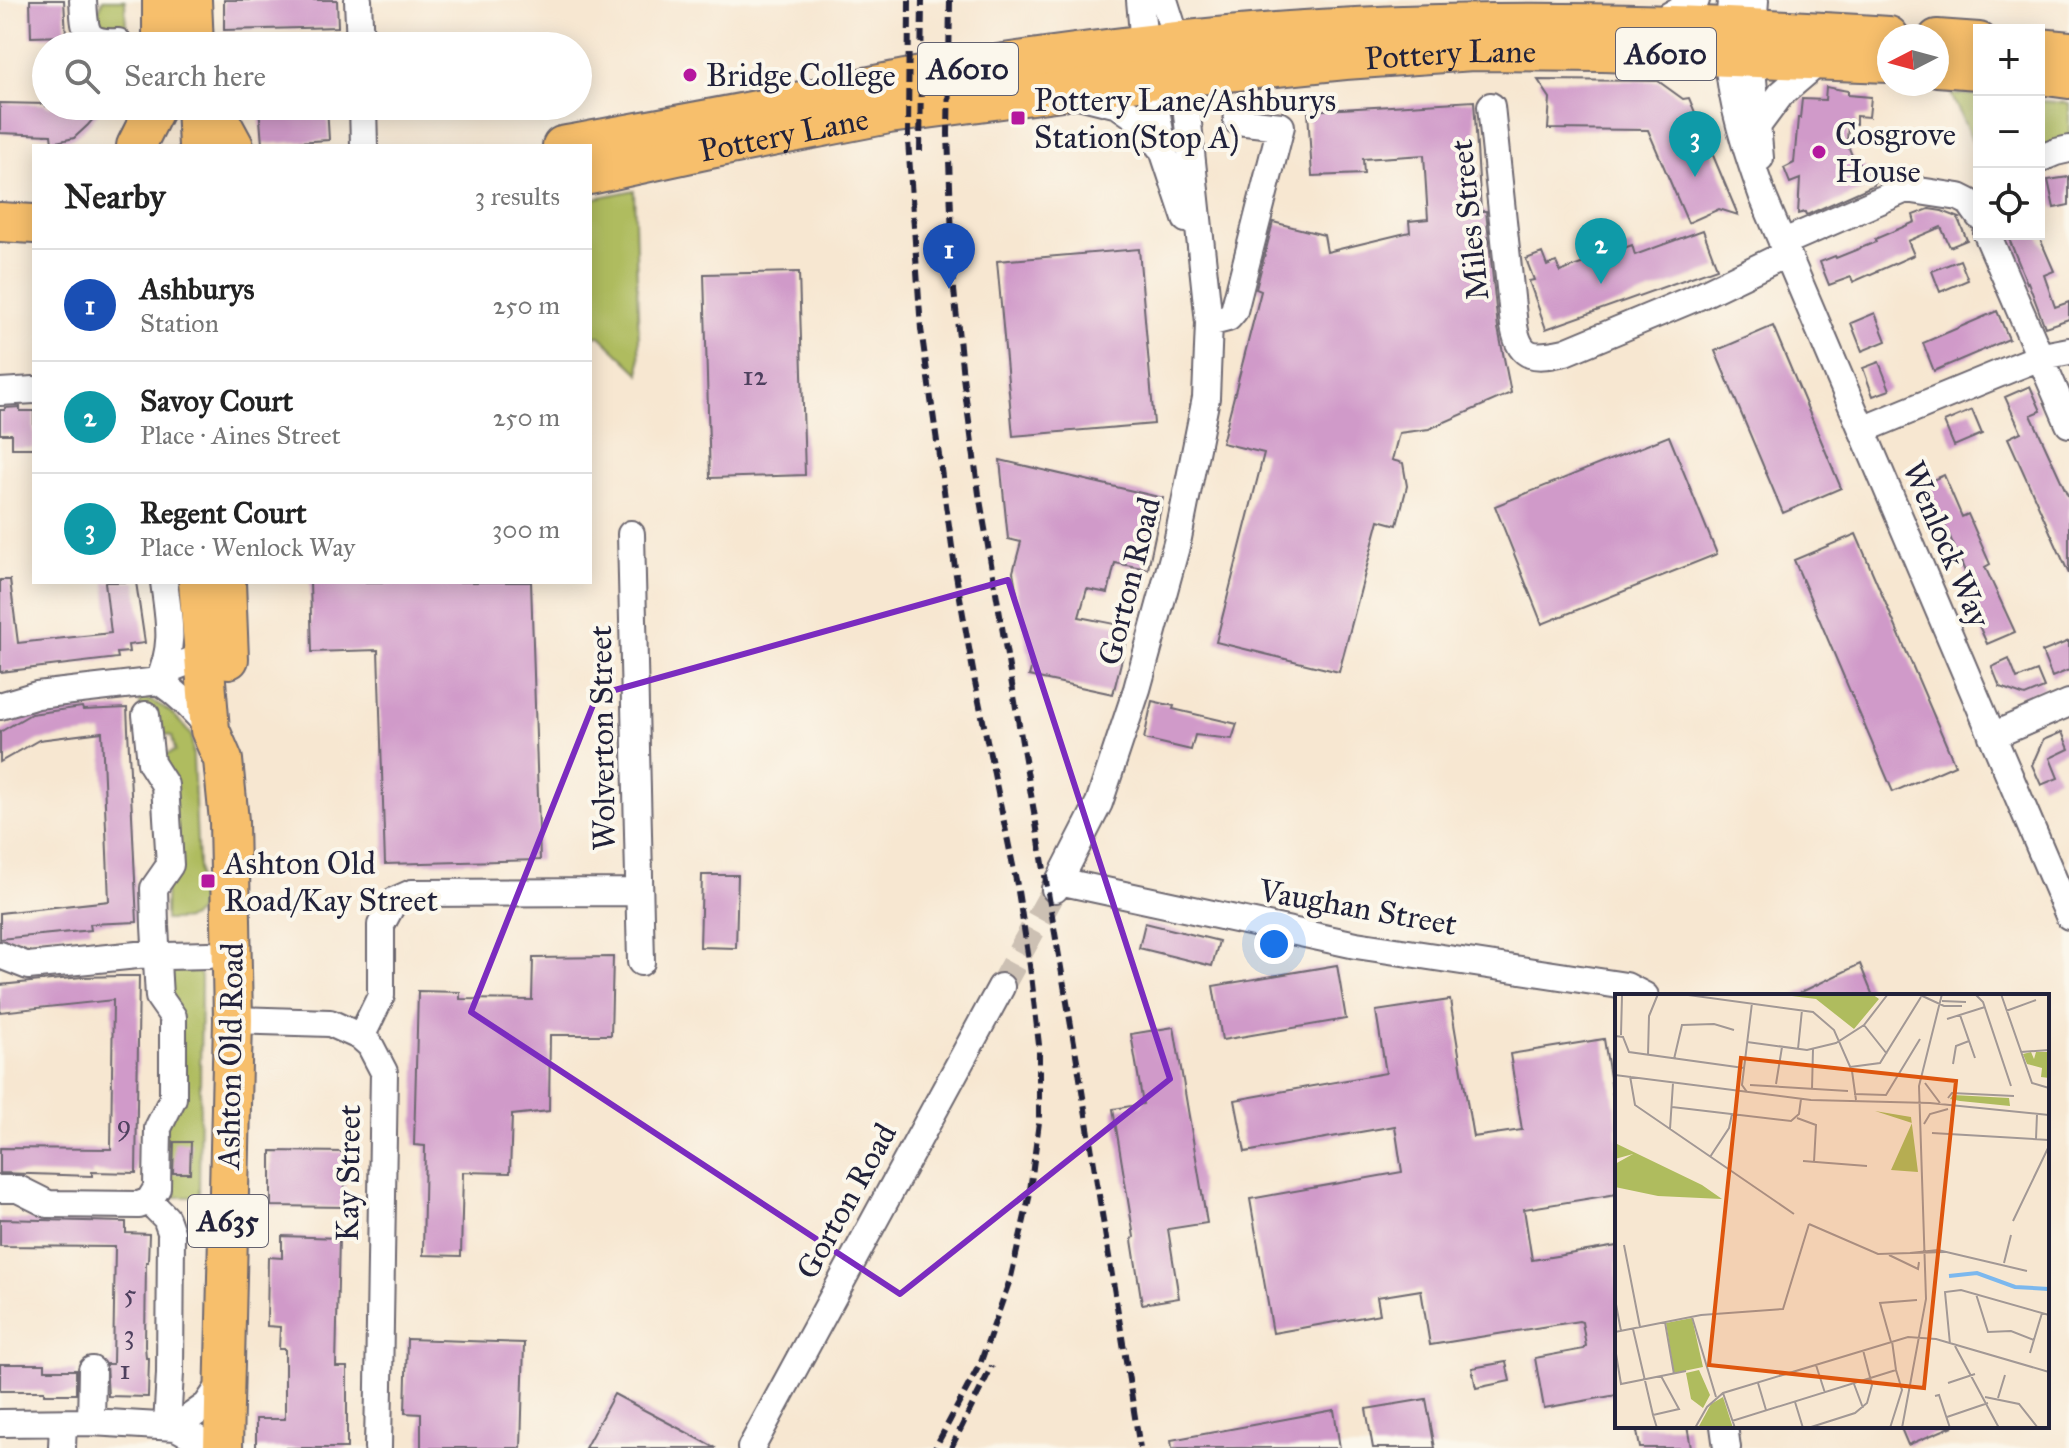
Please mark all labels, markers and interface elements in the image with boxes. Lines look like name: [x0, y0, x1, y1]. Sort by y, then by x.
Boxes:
north arrow: [1877, 24, 1949, 96]
map controls: [1973, 24, 2045, 240]
button: +: [1973, 24, 2045, 96]
road number: A6010: [1616, 28, 1716, 80]
search box: [32, 32, 592, 120]
street label: Pottery Lane: [1363, 32, 1536, 79]
road number: A6010: [918, 43, 1018, 95]
icon: search: [60, 54, 104, 98]
place label: Bridge College: [706, 56, 896, 95]
text: Search here: [124, 58, 266, 94]
marker: Bridge College: [681, 66, 699, 84]
place label: Pottery Lane/Ashburys Station(Stop A): [1034, 81, 1336, 157]
button: −: [1973, 96, 2045, 168]
street label: Pottery Lane: [696, 99, 872, 171]
marker: Pottery Lane/Ashburys Station(Stop A): [1009, 109, 1027, 127]
pin: 3: [1669, 111, 1721, 177]
place label: Cosgrove House: [1835, 115, 1956, 191]
street label: Miles Street: [1442, 137, 1497, 302]
marker: Cosgrove House: [1810, 143, 1828, 161]
button: locate: [1973, 168, 2045, 240]
text: Nearby: [64, 176, 166, 217]
text: 3 results: [475, 180, 560, 212]
pin: 2: [1575, 218, 1627, 284]
pin: 1: [923, 223, 975, 289]
text: Ashburys: [140, 271, 254, 307]
text: 1: [85, 289, 95, 321]
text: 250 m: [493, 289, 560, 321]
text: Station: [140, 307, 219, 339]
house number: 12: [743, 358, 768, 393]
text: Savoy Court: [140, 383, 293, 419]
text: 2: [84, 401, 96, 433]
text: 250 m: [493, 401, 560, 433]
text: Place · Aines Street: [140, 419, 341, 451]
street label: Wenlock Way: [1894, 455, 1999, 634]
street label: Gorton Road: [1090, 493, 1169, 669]
text: Regent Court: [140, 495, 307, 531]
text: 3: [85, 513, 95, 545]
text: 300 m: [492, 513, 560, 545]
text: Place · Wenlock Way: [140, 531, 355, 563]
street label: Wolverton Street: [581, 625, 624, 851]
place label: Ashton Old Road/Kay Street: [222, 844, 438, 920]
street label: Vaughan Street: [1255, 871, 1460, 944]
marker: Ashton Old Road/Kay Street: [199, 872, 217, 890]
your location: [1254, 924, 1294, 964]
street label: Ashton Old Road: [209, 942, 252, 1172]
inset map: [1615, 994, 2049, 1428]
street label: Kay Street: [328, 1104, 369, 1242]
house number: 9: [116, 1107, 132, 1142]
street label: Gorton Road: [788, 1117, 905, 1286]
road number: A635: [188, 1195, 268, 1247]
house number: 5: [123, 1276, 137, 1311]
house number: 3: [123, 1317, 135, 1352]
house number: 1: [119, 1352, 131, 1387]

